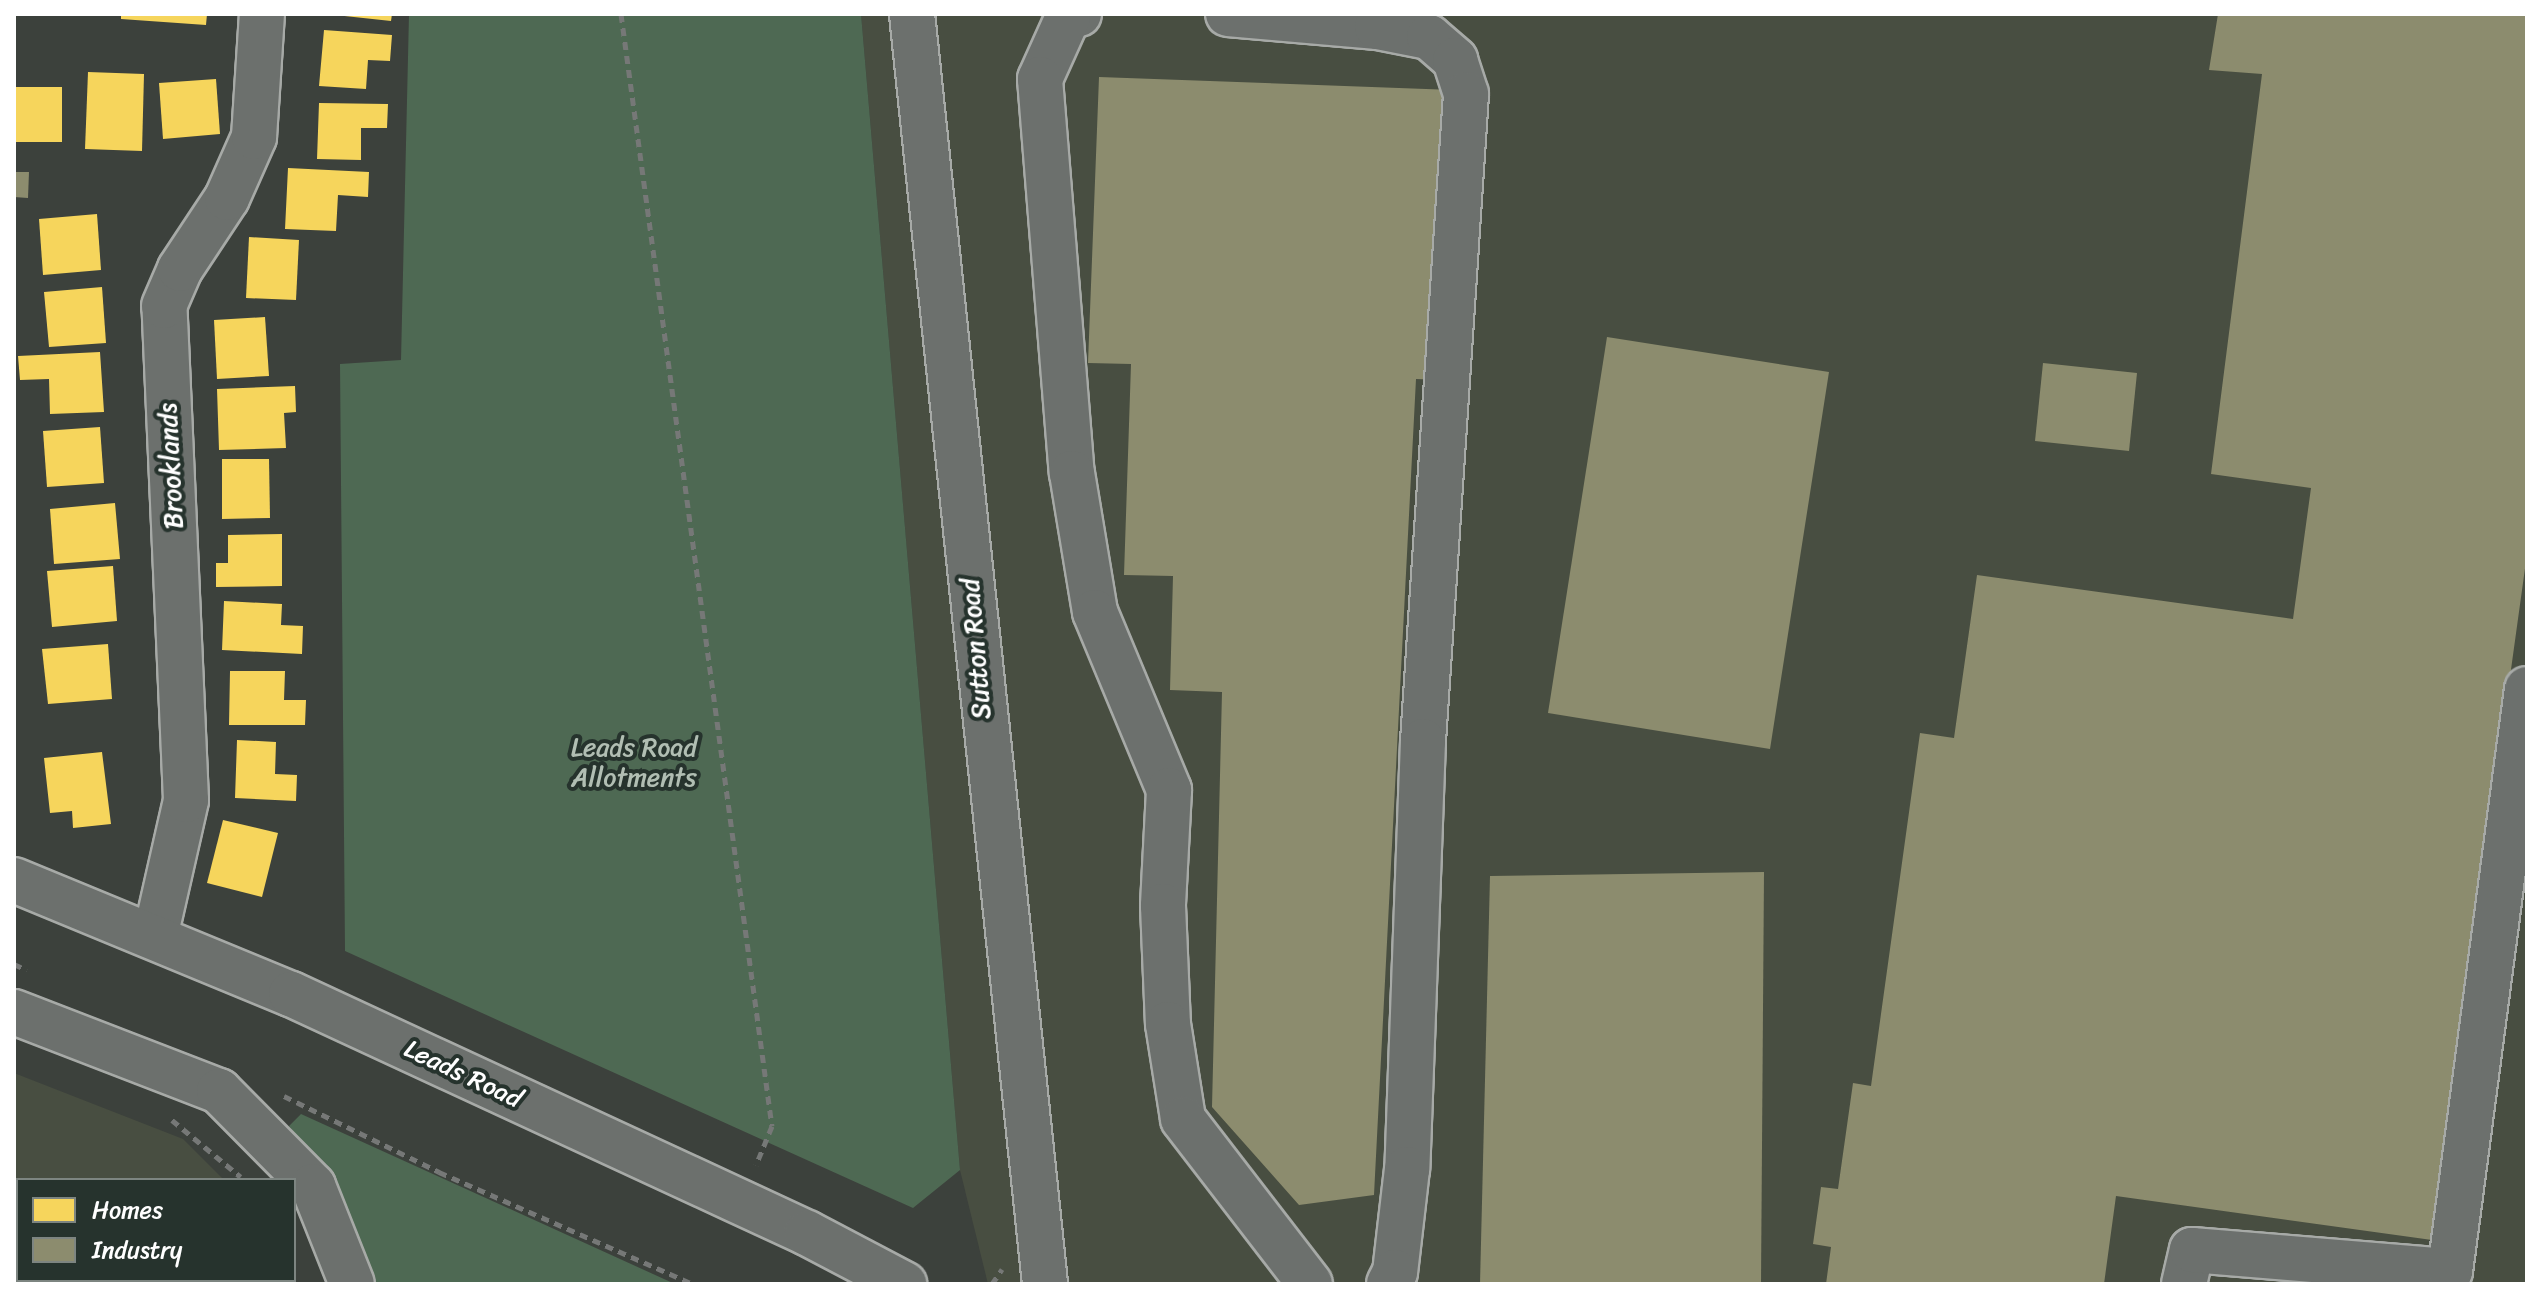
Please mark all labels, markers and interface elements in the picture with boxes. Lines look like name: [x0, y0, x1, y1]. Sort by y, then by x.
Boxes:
street label: Brooklands: [152, 402, 190, 530]
street label: Sutton Road: [954, 577, 998, 721]
park label: Leads Road Allotments: [571, 732, 697, 794]
street label: Leads Road: [399, 1033, 527, 1115]
legend: [16, 1178, 296, 1282]
text: Homes: [92, 1189, 163, 1231]
text: Industry: [92, 1229, 182, 1271]

